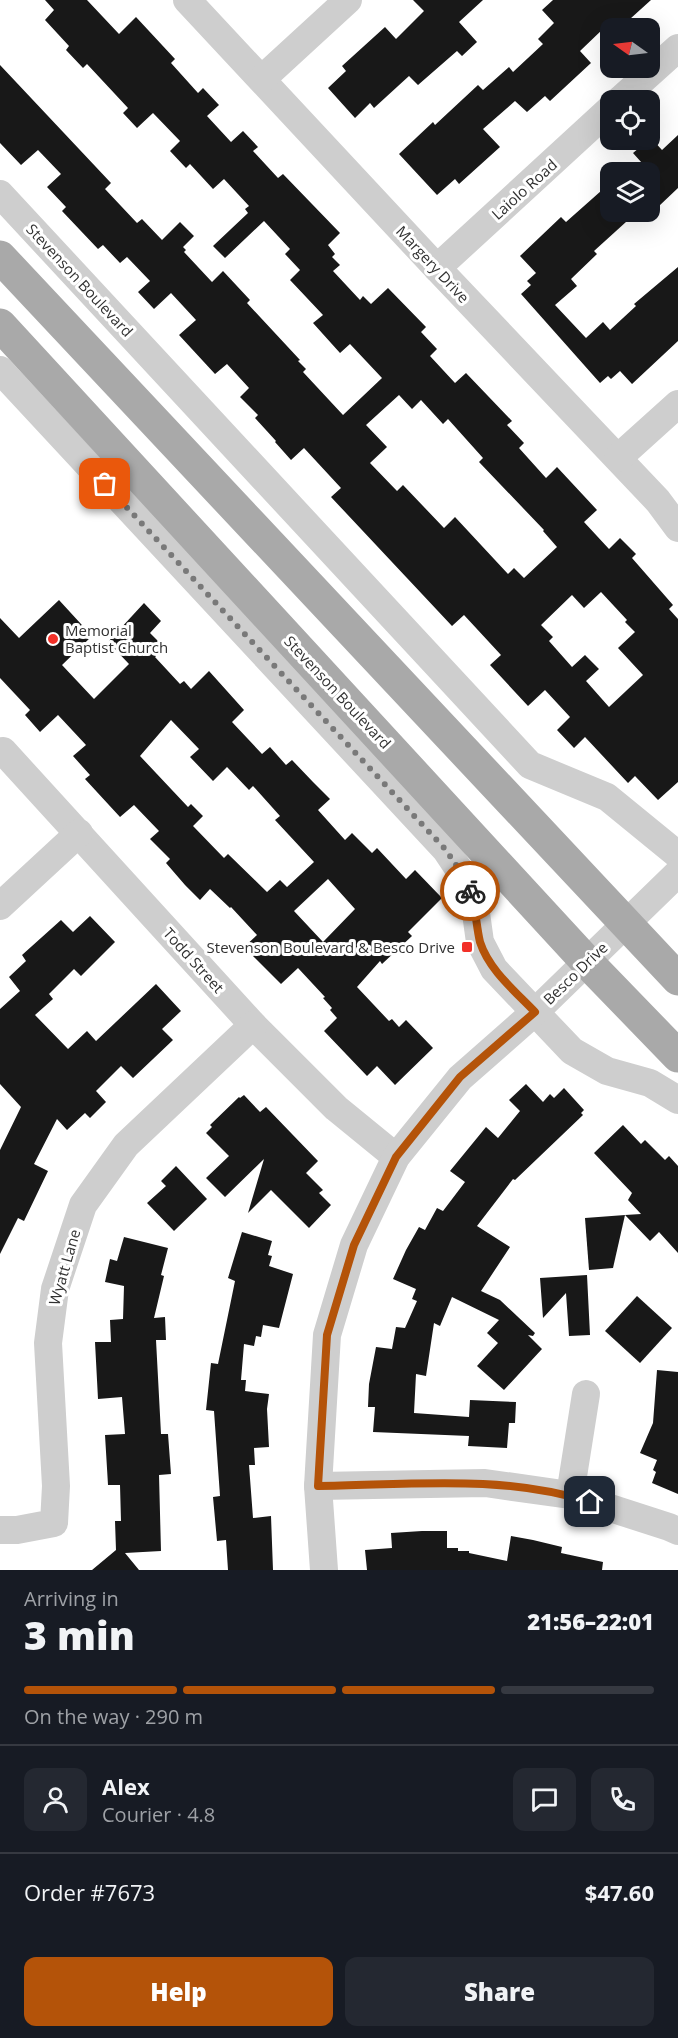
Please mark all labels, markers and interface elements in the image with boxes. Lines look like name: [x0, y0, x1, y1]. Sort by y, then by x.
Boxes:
north arrow: [600, 18, 660, 78]
map controls: [600, 18, 660, 222]
button: locate: [600, 90, 660, 150]
street label: Laiolo Road: [487, 154, 561, 224]
button: layers: [600, 162, 660, 222]
street label: Stevenson Boulevard: [22, 219, 138, 341]
street label: Margery Drive: [392, 221, 474, 307]
pin: [79, 458, 130, 509]
icon: bag: [88, 467, 121, 500]
place label: Memorial Baptist Church: [65, 620, 168, 657]
street label: Stevenson Boulevard: [280, 631, 396, 753]
marker: Memorial Baptist Church: [46, 632, 60, 646]
courier: [440, 861, 500, 921]
icon: bike: [454, 875, 487, 908]
street label: Todd Street: [159, 923, 229, 997]
place label: Stevenson Boulevard & Besco Drive: [207, 937, 455, 957]
street label: Besco Drive: [539, 937, 611, 1009]
marker: Stevenson Boulevard & Besco Drive: [460, 940, 474, 954]
street label: Wyatt Lane: [44, 1227, 84, 1307]
pin: [564, 1476, 615, 1527]
icon: home: [573, 1485, 606, 1518]
text: Arriving in: [24, 1585, 119, 1612]
text: 21:56–22:01: [527, 1606, 654, 1636]
text: 3 min: [24, 1608, 135, 1661]
text: On the way · 290 m: [24, 1703, 203, 1730]
button: person: [24, 1768, 87, 1831]
button: chat: [513, 1768, 576, 1831]
button: phone: [591, 1768, 654, 1831]
text: Alex: [102, 1771, 150, 1801]
text: Courier · 4.8: [102, 1801, 215, 1828]
text: Order #7673: [24, 1877, 155, 1907]
text: $47.60: [585, 1877, 654, 1907]
button: Help: [24, 1957, 333, 2026]
button: Share: [345, 1957, 654, 2026]

